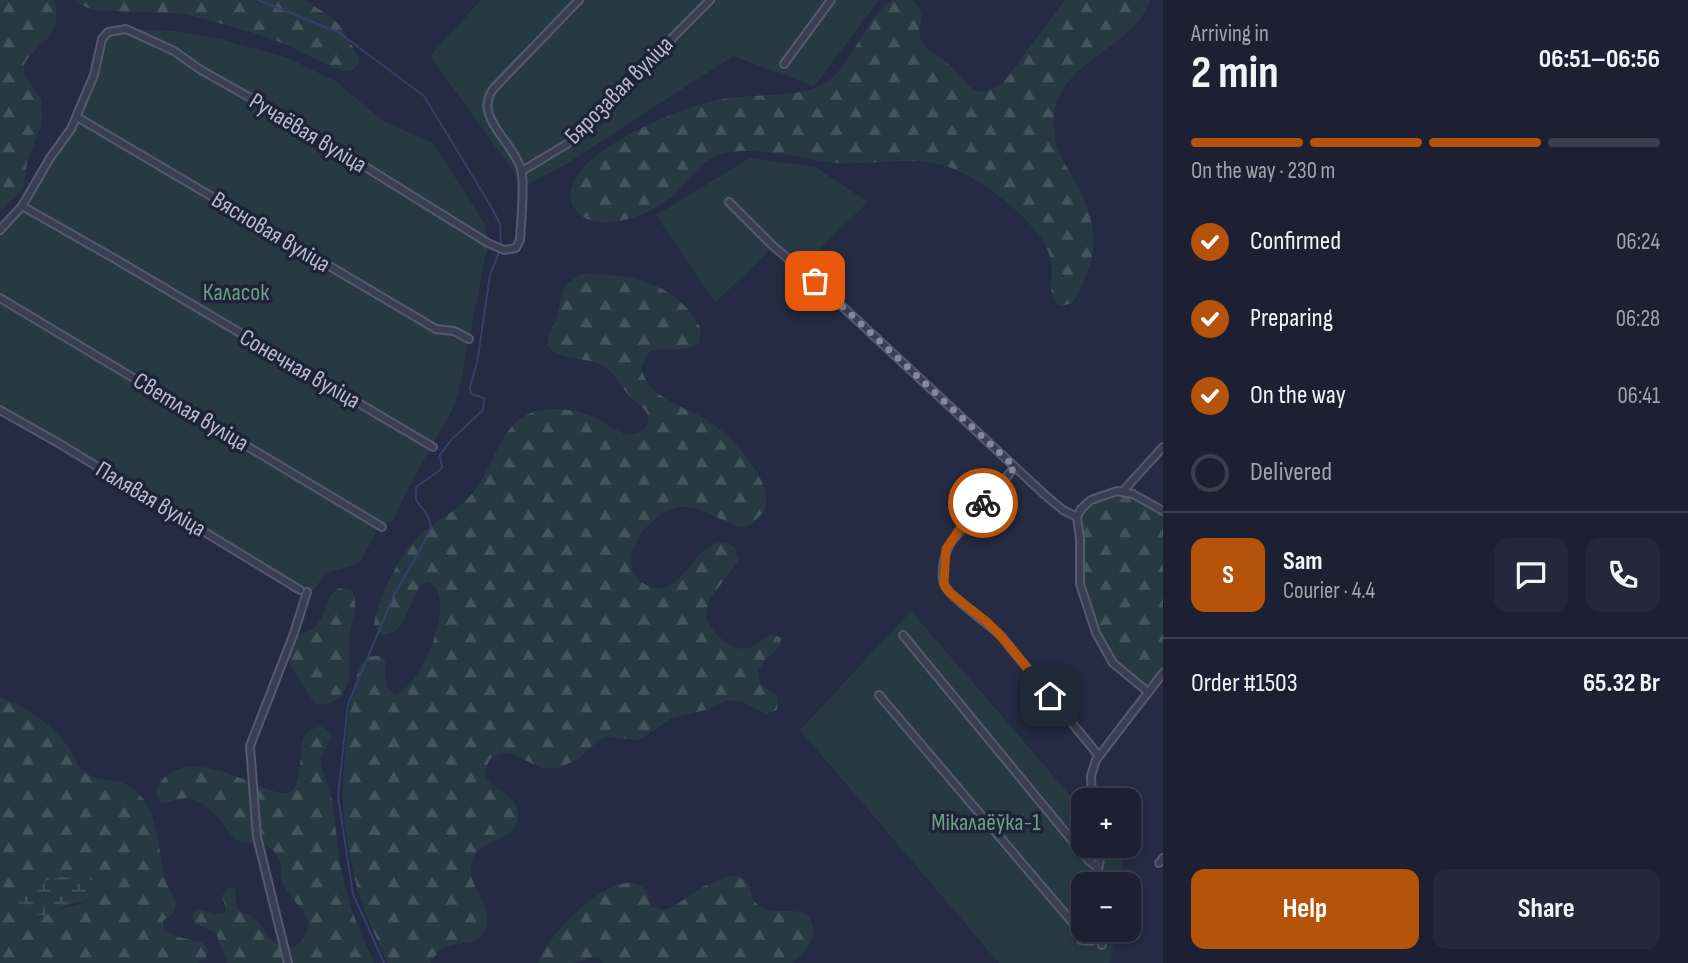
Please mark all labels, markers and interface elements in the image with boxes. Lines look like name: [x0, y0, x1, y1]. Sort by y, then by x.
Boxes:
text: Arriving in: [1191, 20, 1269, 48]
street label: Бярозавая вуліца: [559, 30, 679, 150]
text: 06:51–06:56: [1539, 44, 1660, 75]
text: 2 min: [1191, 46, 1279, 101]
street label: Ручаёвая вуліца: [244, 87, 372, 179]
text: On the way · 230 m: [1191, 157, 1335, 185]
street label: Вясновая вуліца: [206, 185, 336, 279]
icon: check: [1191, 223, 1229, 261]
text: Confirmed: [1250, 226, 1341, 257]
text: 06:24: [1616, 228, 1660, 256]
pin: [785, 251, 845, 311]
icon: bag: [796, 262, 834, 300]
park label: Каласок: [203, 278, 270, 307]
icon: check: [1191, 300, 1229, 338]
text: Preparing: [1250, 303, 1333, 334]
text: 06:28: [1616, 305, 1660, 333]
street label: Сонечная вуліца: [234, 323, 366, 415]
street label: Светлая вуліца: [128, 366, 254, 458]
icon: check: [1191, 377, 1229, 415]
text: On the way: [1250, 380, 1346, 411]
text: 06:41: [1618, 382, 1660, 410]
street label: Палявая вуліца: [91, 455, 211, 543]
text: Delivered: [1250, 457, 1332, 488]
courier: [948, 468, 1018, 538]
icon: bike: [964, 484, 1002, 522]
button: chat: [1494, 538, 1568, 612]
button: phone: [1586, 538, 1660, 612]
text: Sam: [1283, 546, 1323, 577]
text: S: [1222, 560, 1234, 591]
text: Courier · 4.4: [1283, 577, 1375, 605]
pin: [1020, 666, 1080, 726]
text: Order #1503: [1191, 668, 1298, 699]
text: 65.32 Br: [1583, 668, 1660, 699]
icon: home: [1031, 677, 1069, 715]
map controls: [1071, 788, 1141, 942]
button: +: [1071, 788, 1141, 858]
park label: Мікалаёўка-1: [931, 808, 1041, 837]
button: Help: [1191, 869, 1419, 949]
button: Share: [1433, 869, 1660, 949]
button: −: [1071, 872, 1141, 942]

